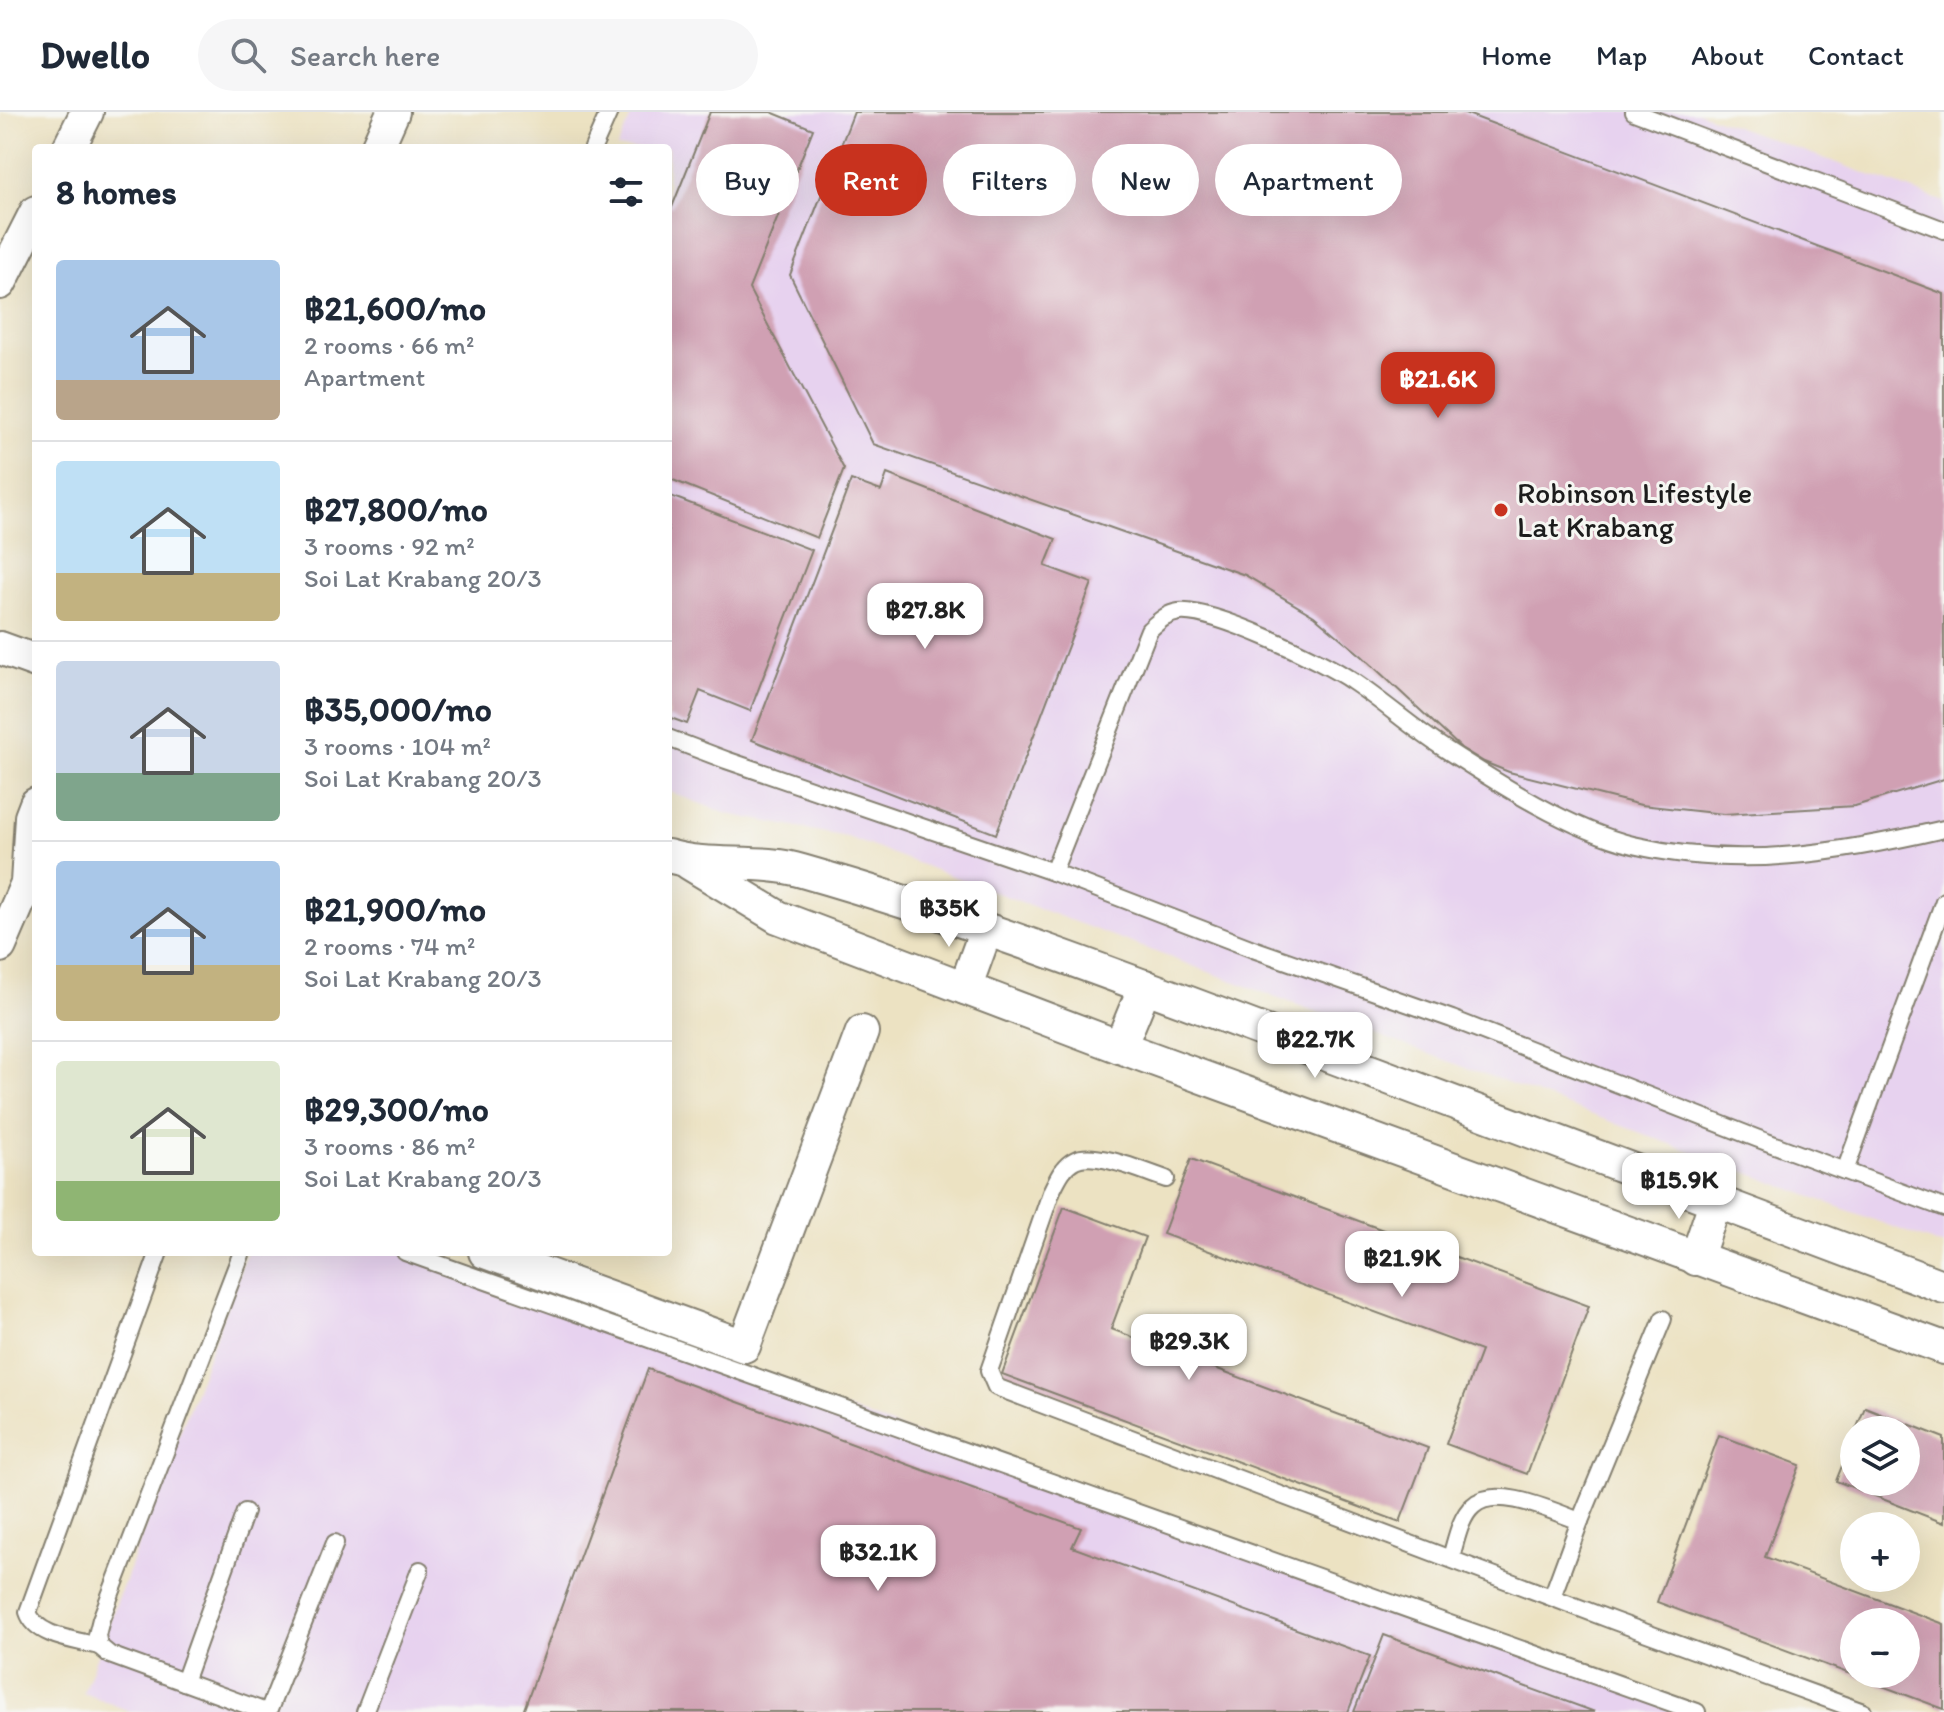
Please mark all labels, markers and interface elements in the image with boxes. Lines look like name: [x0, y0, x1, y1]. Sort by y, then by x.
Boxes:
search box: [198, 19, 758, 91]
text: Dwello: [40, 32, 150, 78]
icon: search: [226, 33, 270, 77]
text: Search here: [290, 37, 440, 74]
text: Home: [1481, 38, 1552, 72]
text: Map: [1596, 38, 1647, 72]
text: About: [1691, 38, 1764, 72]
text: Contact: [1808, 38, 1904, 72]
chip: Buy: [696, 144, 799, 216]
chip: Rent: [815, 144, 927, 216]
chip: Filters: [943, 144, 1076, 216]
chip: New: [1092, 144, 1199, 216]
chip: Apartment: [1215, 144, 1402, 216]
icon: filters: [604, 170, 648, 214]
text: 8 homes: [56, 172, 177, 213]
text: ฿21,600/mo: [304, 288, 486, 329]
icon: home: [120, 292, 216, 388]
text: 2 rooms · 66 m²: [304, 329, 474, 361]
pin: ฿21.6K: [1373, 352, 1503, 420]
text: Apartment: [304, 361, 425, 393]
text: ฿21.6K: [1399, 362, 1477, 394]
place label: Robinson Lifestyle Lat Krabang: [1517, 474, 1752, 545]
text: ฿27,800/mo: [304, 489, 488, 530]
icon: home: [120, 493, 216, 589]
marker: Robinson Lifestyle Lat Krabang: [1492, 501, 1510, 519]
text: 3 rooms · 92 m²: [304, 530, 475, 562]
text: Soi Lat Krabang 20/3: [304, 562, 542, 594]
pin: ฿27.8K: [860, 583, 990, 651]
text: ฿27.8K: [885, 593, 965, 625]
text: ฿35,000/mo: [304, 689, 492, 730]
icon: home: [120, 693, 216, 789]
text: 3 rooms · 104 m²: [304, 730, 491, 762]
text: Soi Lat Krabang 20/3: [304, 762, 542, 794]
pin: ฿35K: [902, 881, 996, 949]
text: ฿21,900/mo: [304, 889, 486, 930]
text: ฿35K: [919, 891, 979, 923]
icon: home: [120, 893, 216, 989]
text: 2 rooms · 74 m²: [304, 930, 475, 962]
text: Soi Lat Krabang 20/3: [304, 962, 542, 994]
pin: ฿22.7K: [1250, 1012, 1380, 1080]
text: ฿22.7K: [1276, 1022, 1354, 1054]
text: ฿29,300/mo: [304, 1089, 489, 1130]
icon: home: [120, 1093, 216, 1189]
text: 3 rooms · 86 m²: [304, 1130, 475, 1162]
pin: ฿15.9K: [1614, 1153, 1744, 1221]
text: Soi Lat Krabang 20/3: [304, 1162, 542, 1194]
text: ฿15.9K: [1640, 1163, 1718, 1195]
pin: ฿21.9K: [1337, 1231, 1467, 1299]
text: ฿21.9K: [1363, 1241, 1441, 1273]
pin: ฿29.3K: [1124, 1314, 1254, 1382]
text: ฿29.3K: [1149, 1324, 1229, 1356]
map controls: [1840, 1416, 1920, 1688]
button: layers: [1840, 1416, 1920, 1496]
button: +: [1840, 1512, 1920, 1592]
pin: ฿32.1K: [813, 1525, 943, 1593]
text: ฿32.1K: [839, 1535, 917, 1567]
button: −: [1840, 1608, 1920, 1688]

